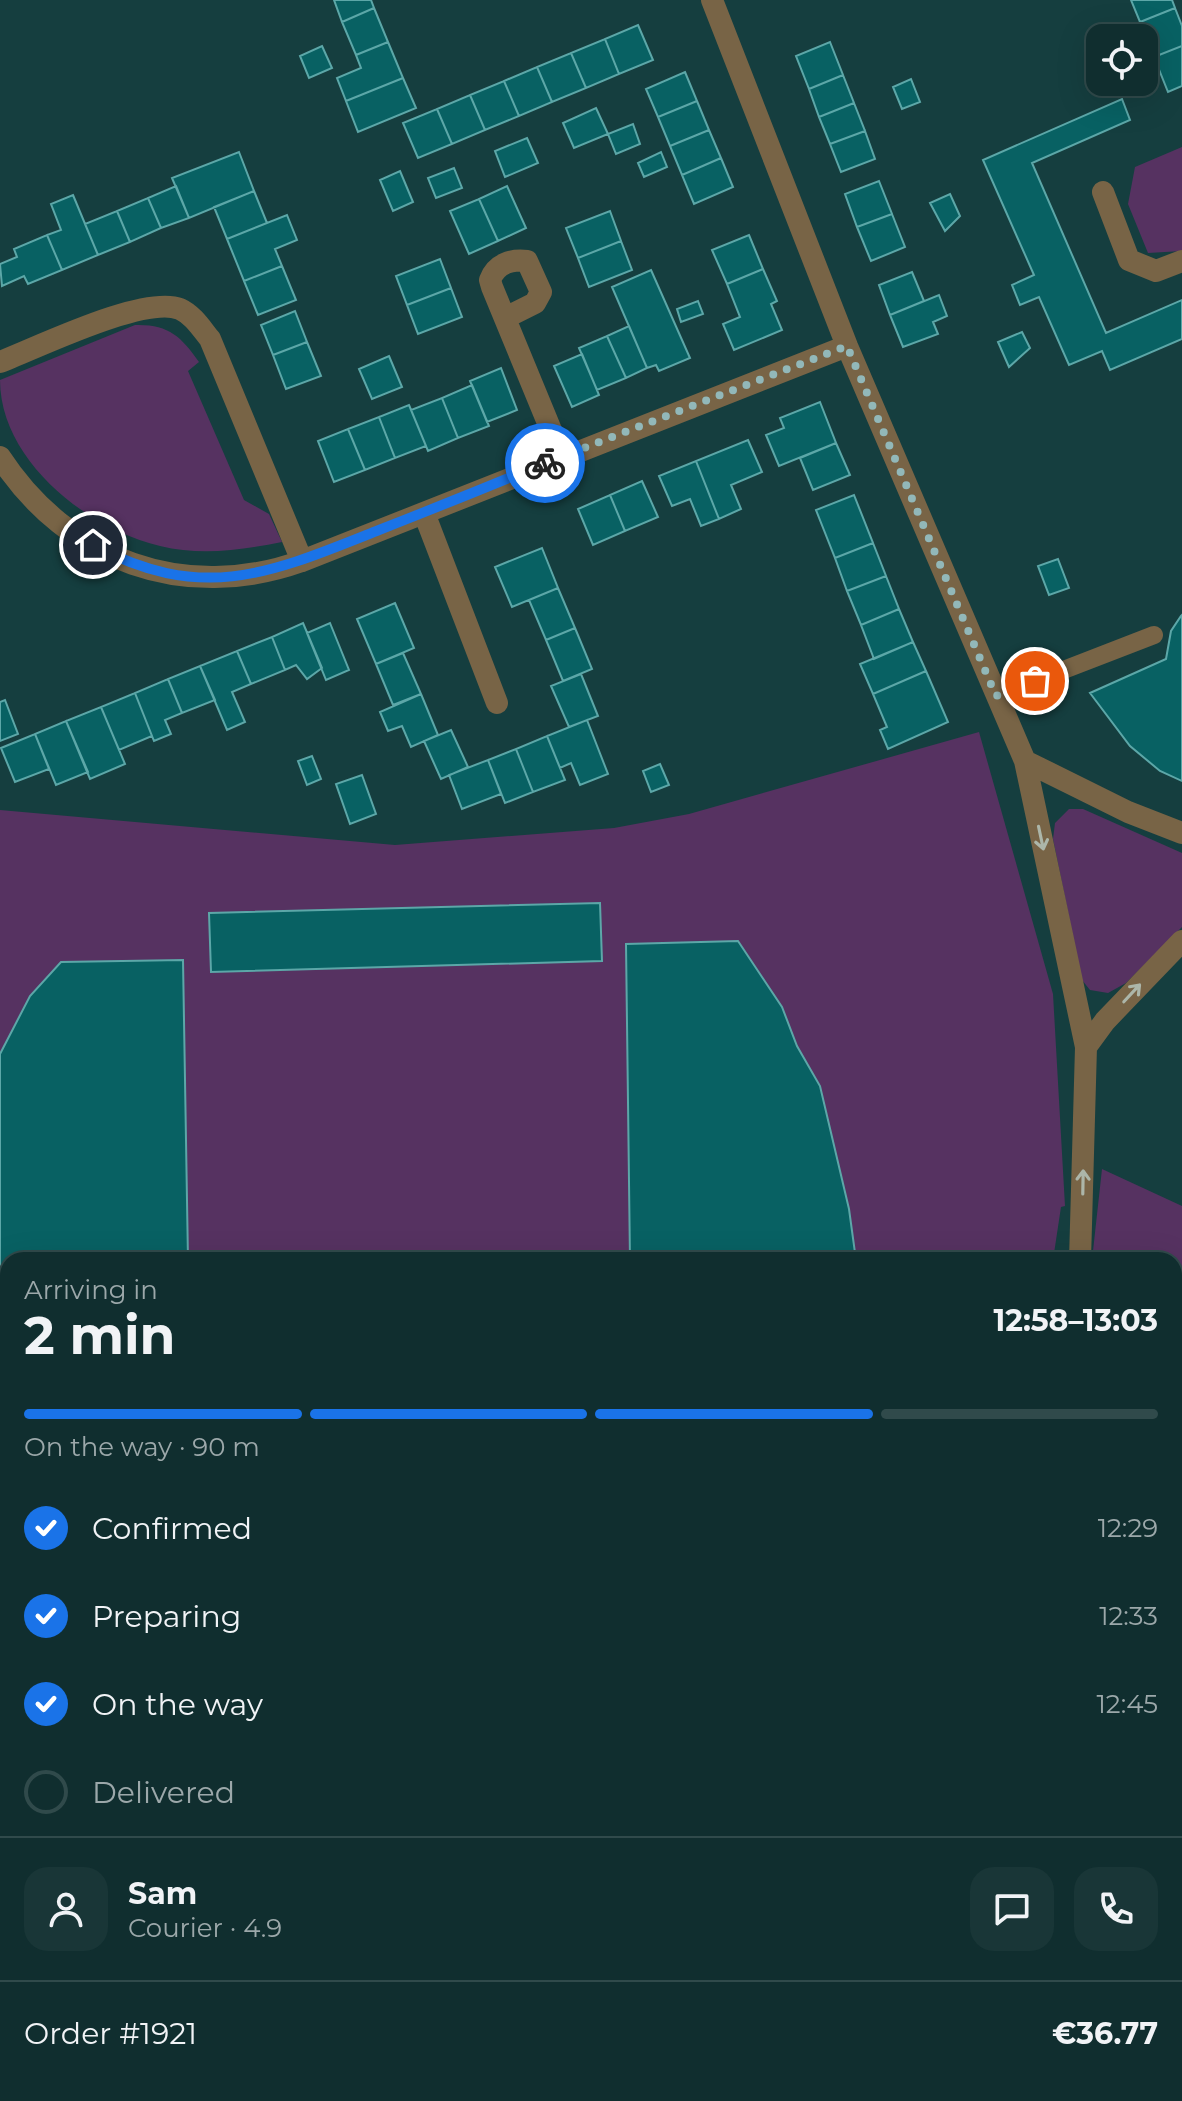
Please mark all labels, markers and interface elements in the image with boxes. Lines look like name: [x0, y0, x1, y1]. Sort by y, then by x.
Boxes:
map controls: [1086, 24, 1158, 96]
button: locate: [1086, 24, 1158, 96]
courier: [505, 423, 585, 503]
icon: bike: [523, 441, 567, 485]
pin: [59, 511, 127, 579]
icon: home: [71, 523, 115, 567]
pin: [1001, 647, 1069, 715]
icon: bag: [1013, 659, 1057, 703]
one-way arrow: [1034, 824, 1049, 850]
one-way arrow: [1122, 984, 1141, 1003]
one-way arrow: [1076, 1169, 1091, 1196]
text: Arriving in: [24, 1274, 158, 1306]
text: 12:58–13:03: [993, 1302, 1158, 1339]
text: 2 min: [24, 1304, 176, 1367]
text: On the way · 90 m: [24, 1431, 260, 1463]
icon: check: [24, 1506, 68, 1550]
text: Confirmed: [92, 1510, 252, 1547]
text: 12:29: [1098, 1512, 1158, 1544]
icon: check: [24, 1594, 68, 1638]
text: Preparing: [92, 1598, 241, 1635]
text: 12:33: [1099, 1600, 1158, 1632]
icon: check: [24, 1682, 68, 1726]
text: On the way: [92, 1686, 263, 1723]
text: 12:45: [1096, 1688, 1158, 1720]
text: Delivered: [92, 1774, 235, 1811]
button: person: [24, 1867, 108, 1951]
button: chat: [970, 1867, 1054, 1951]
button: phone: [1074, 1867, 1158, 1951]
text: Sam: [128, 1875, 197, 1912]
text: Courier · 4.9: [128, 1912, 282, 1944]
text: Order #1921: [24, 2015, 197, 2052]
text: €36.77: [1052, 2015, 1158, 2052]

